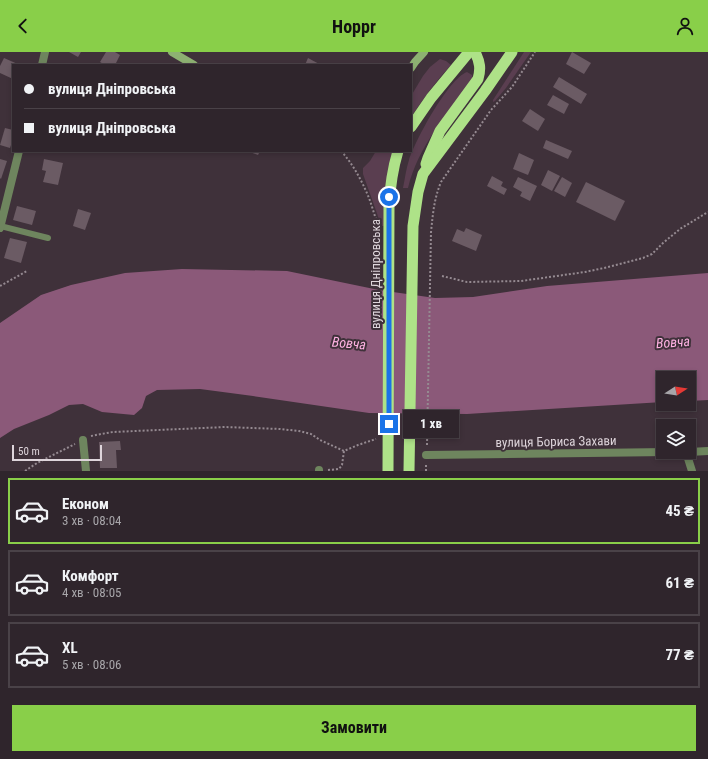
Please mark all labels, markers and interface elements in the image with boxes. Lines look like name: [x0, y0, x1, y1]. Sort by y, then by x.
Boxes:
icon: back: [12, 15, 34, 37]
icon: person: [674, 15, 696, 37]
text: Hoppr: [332, 16, 376, 37]
text: вулиця Дніпровська: [48, 80, 176, 98]
text: вулиця Дніпровська: [48, 119, 176, 137]
route start: [380, 188, 398, 206]
street label: вулиця Дніпровська: [368, 219, 383, 329]
water label: Вовча: [655, 333, 691, 351]
water label: Вовча: [331, 334, 367, 352]
north arrow: [656, 371, 696, 411]
map controls: [656, 371, 696, 459]
callout: 1 хв: [403, 410, 459, 438]
route end: [380, 415, 398, 433]
text: 1 хв: [420, 416, 442, 431]
button: layers: [656, 419, 696, 459]
street label: вулиця Бориса Захави: [495, 433, 617, 450]
scale bar: [12, 443, 102, 462]
text: 50 m: [18, 445, 40, 458]
icon: car: [14, 493, 50, 529]
text: Економ: [62, 495, 109, 513]
text: 45 ₴: [665, 502, 694, 520]
text: 3 хв · 08:04: [62, 513, 122, 528]
icon: car: [14, 565, 50, 601]
text: Комфорт: [62, 567, 119, 585]
text: 61 ₴: [665, 574, 694, 592]
text: 4 хв · 08:05: [62, 585, 122, 600]
icon: car: [14, 637, 50, 673]
text: XL: [62, 639, 78, 657]
text: 77 ₴: [665, 646, 694, 664]
text: 5 хв · 08:06: [62, 657, 122, 672]
button: Замовити: [12, 705, 696, 751]

